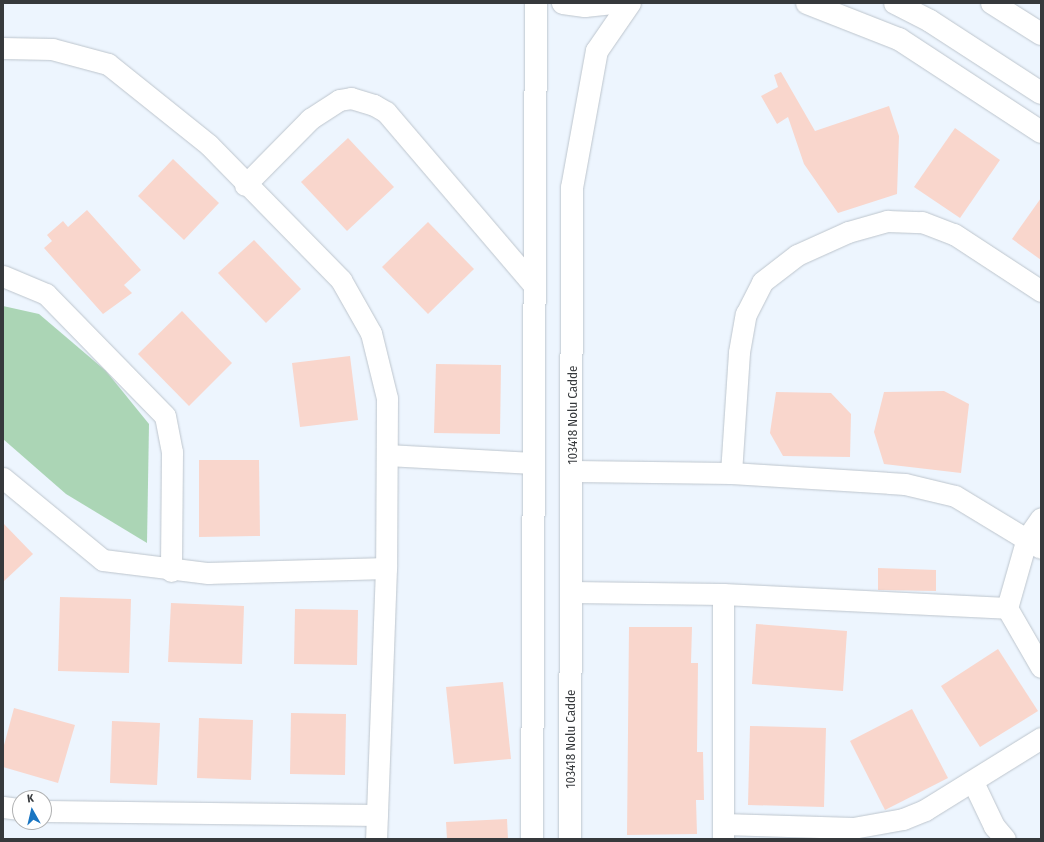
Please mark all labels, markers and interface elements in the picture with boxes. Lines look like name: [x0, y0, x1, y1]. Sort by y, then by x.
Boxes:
street label: 103418 Nolu Cadde: [565, 366, 581, 464]
street label: 103418 Nolu Cadde: [563, 690, 579, 788]
north arrow: [12, 790, 52, 830]
text: K: [26, 792, 34, 805]

